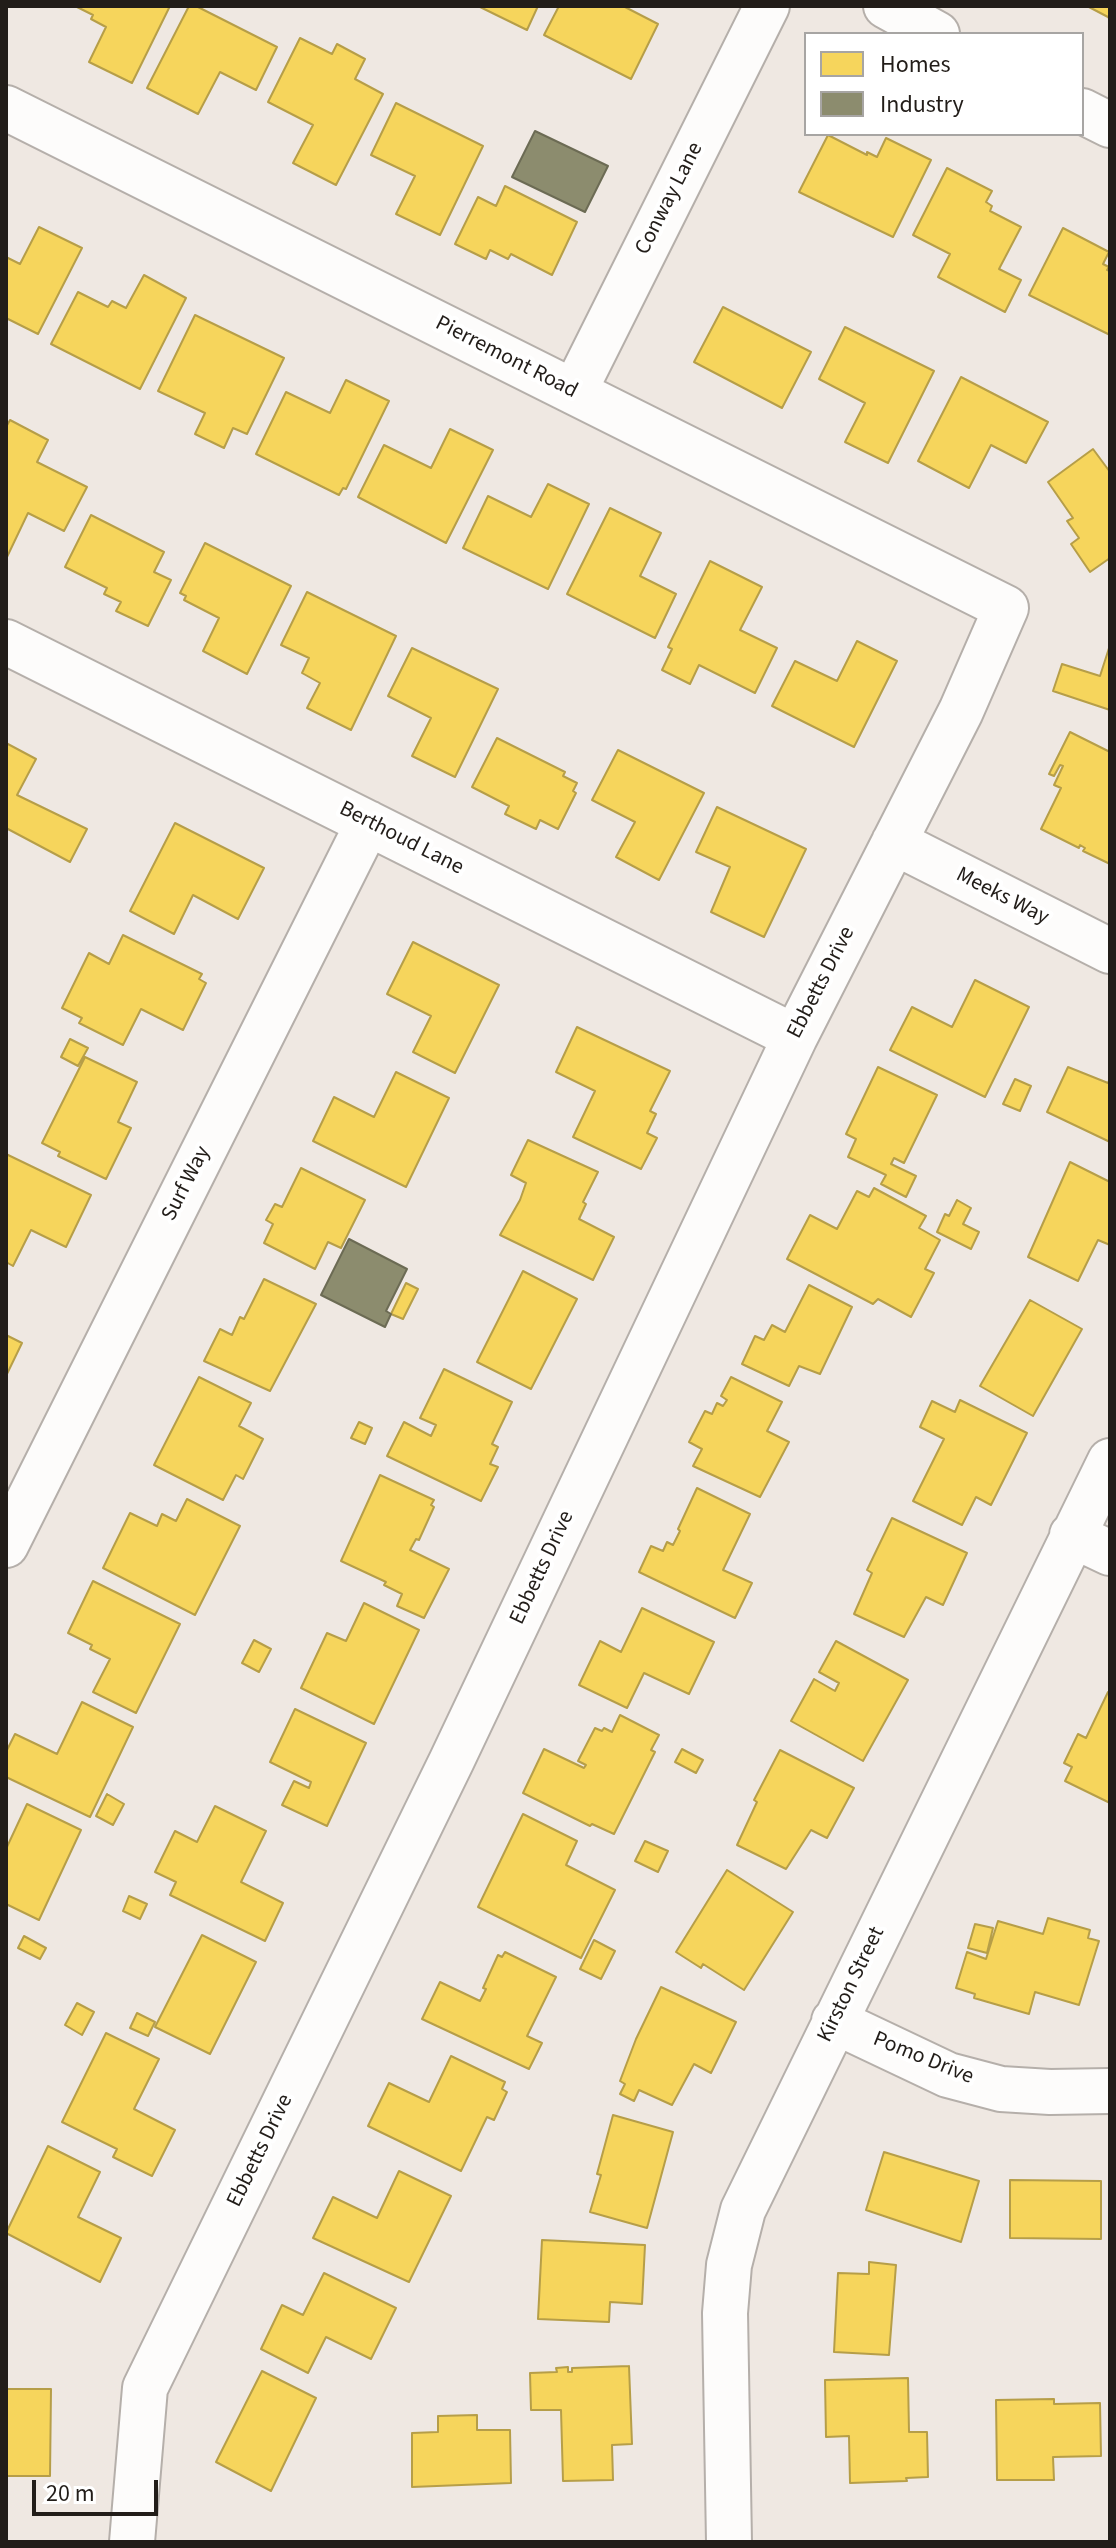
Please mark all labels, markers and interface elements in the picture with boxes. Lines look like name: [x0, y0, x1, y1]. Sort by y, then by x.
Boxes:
legend: [804, 32, 1084, 136]
text: Homes: [880, 47, 951, 82]
text: Industry: [880, 87, 964, 122]
street label: Conway Lane: [630, 138, 710, 260]
street label: Pierremont Road: [431, 311, 581, 405]
street label: Berthoud Lane: [334, 796, 468, 882]
street label: Meeks Way: [951, 862, 1053, 932]
street label: Ebbetts Drive: [783, 923, 861, 1043]
street label: Surf Way: [157, 1142, 217, 1226]
street label: Ebbetts Drive: [505, 1507, 581, 1629]
street label: Kirston Street: [813, 1923, 891, 2047]
street label: Pomo Drive: [869, 2027, 977, 2091]
street label: Ebbetts Drive: [222, 2090, 300, 2212]
scale bar: [36, 2464, 162, 2514]
text: 20 m: [46, 2476, 95, 2511]

